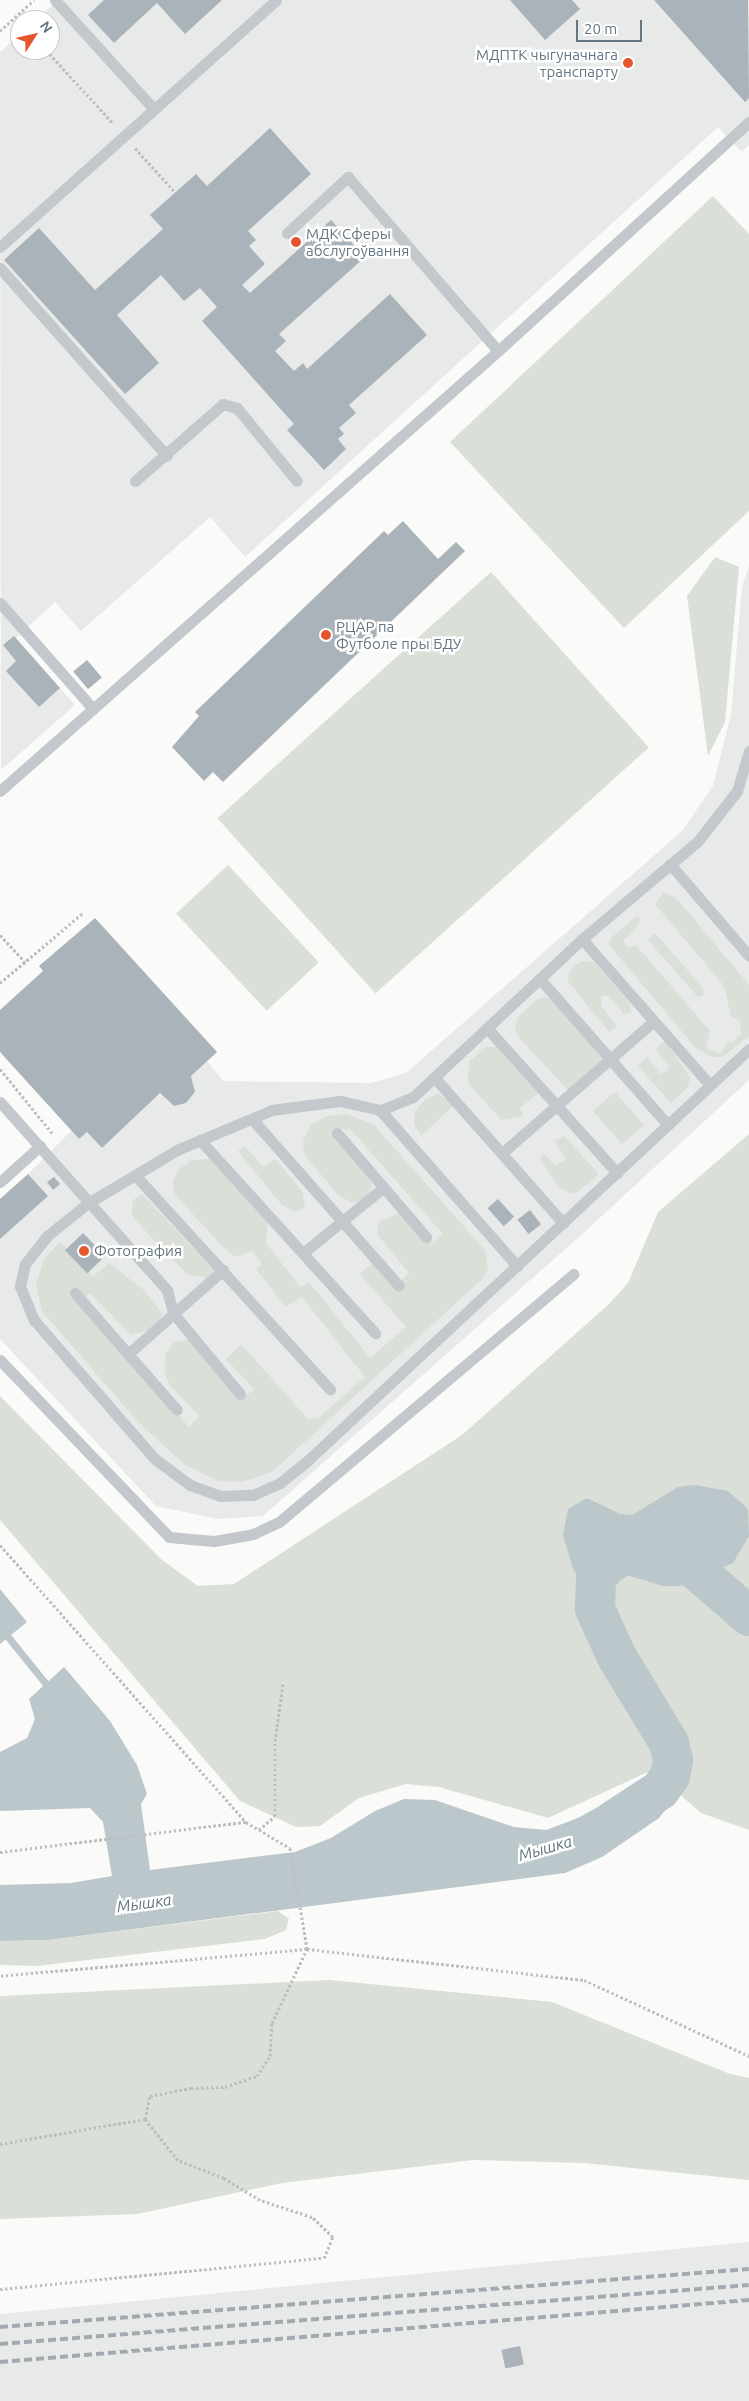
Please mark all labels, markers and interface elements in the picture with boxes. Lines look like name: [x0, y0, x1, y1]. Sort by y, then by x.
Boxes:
north arrow: [10, 10, 60, 60]
scale bar: [579, 10, 645, 42]
text: N: [37, 18, 56, 36]
text: 20 m: [584, 20, 617, 37]
place label: МДПТК чыгуначнага транспарту: [476, 45, 618, 80]
marker: МДПТК чыгуначнага транспарту: [622, 57, 634, 69]
place label: МДК Сферы абслугоўвання: [306, 224, 409, 259]
marker: МДК Сферы абслугоўвання: [290, 236, 302, 248]
place label: РЦАР па Футболе пры БДУ: [336, 617, 461, 652]
marker: РЦАР па Футболе пры БДУ: [320, 629, 332, 641]
place label: Фотография: [94, 1242, 182, 1260]
marker: Фотография: [78, 1245, 90, 1257]
water label: Мышка: [516, 1831, 574, 1865]
water label: Мышка: [115, 1890, 173, 1916]

